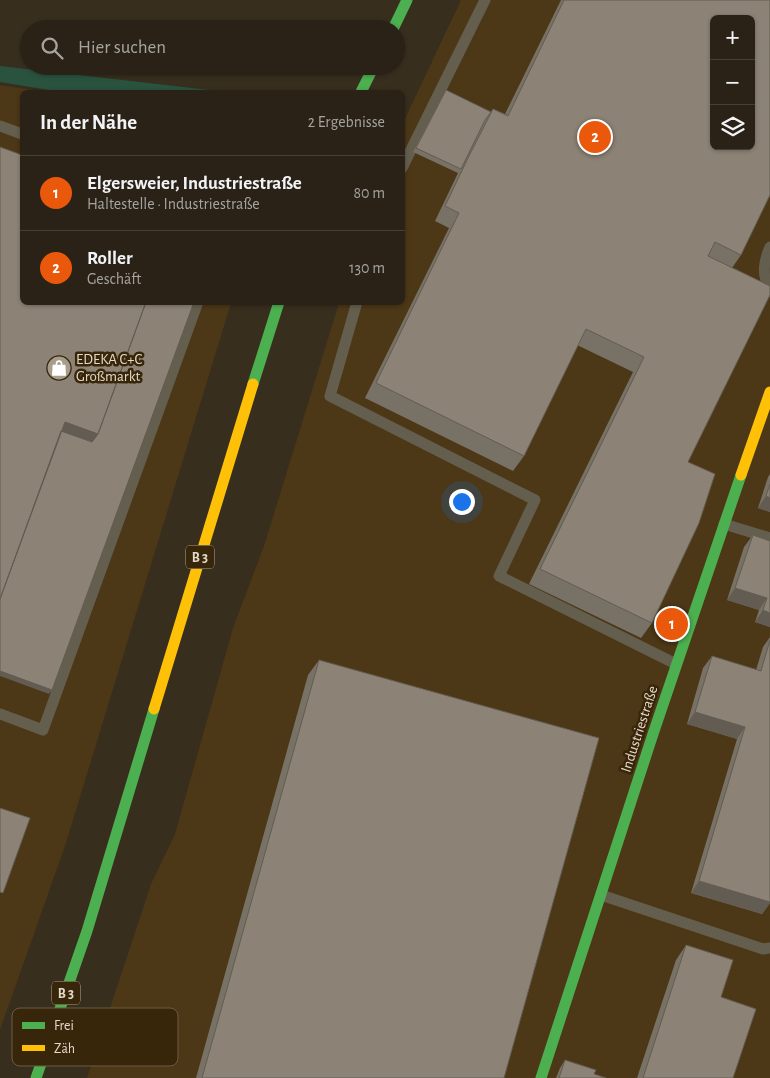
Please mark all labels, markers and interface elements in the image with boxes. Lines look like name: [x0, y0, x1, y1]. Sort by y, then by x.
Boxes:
map controls: [710, 15, 755, 150]
button: +: [710, 15, 755, 60]
search box: [20, 20, 405, 75]
icon: search: [38, 34, 66, 62]
text: Hier suchen: [78, 38, 166, 57]
button: −: [710, 60, 755, 105]
button: layers: [710, 105, 755, 150]
text: In der Nähe: [40, 112, 137, 133]
text: 2 Ergebnisse: [308, 114, 385, 130]
pin: 2: [579, 118, 611, 156]
text: Elgersweier, Industriestraße: [87, 174, 302, 193]
text: 1: [53, 185, 59, 201]
text: 80 m: [354, 185, 385, 201]
text: Haltestelle · Industriestraße: [87, 196, 260, 212]
text: Roller: [87, 249, 133, 268]
text: 2: [52, 260, 60, 276]
text: 130 m: [349, 260, 385, 276]
text: Geschäft: [87, 271, 141, 287]
place label: EDEKA C+C Großmarkt: [76, 352, 142, 384]
shop icon: EDEKA C+C Großmarkt: [46, 355, 72, 381]
your location: [449, 489, 475, 515]
road number: B 3: [186, 546, 214, 568]
pin: 1: [656, 605, 688, 643]
street label: Industriestraße: [618, 684, 661, 774]
road number: B 3: [52, 981, 80, 1004]
legend: [12, 1008, 178, 1066]
text: Frei: [54, 1019, 74, 1033]
text: Zäh: [54, 1042, 75, 1056]

